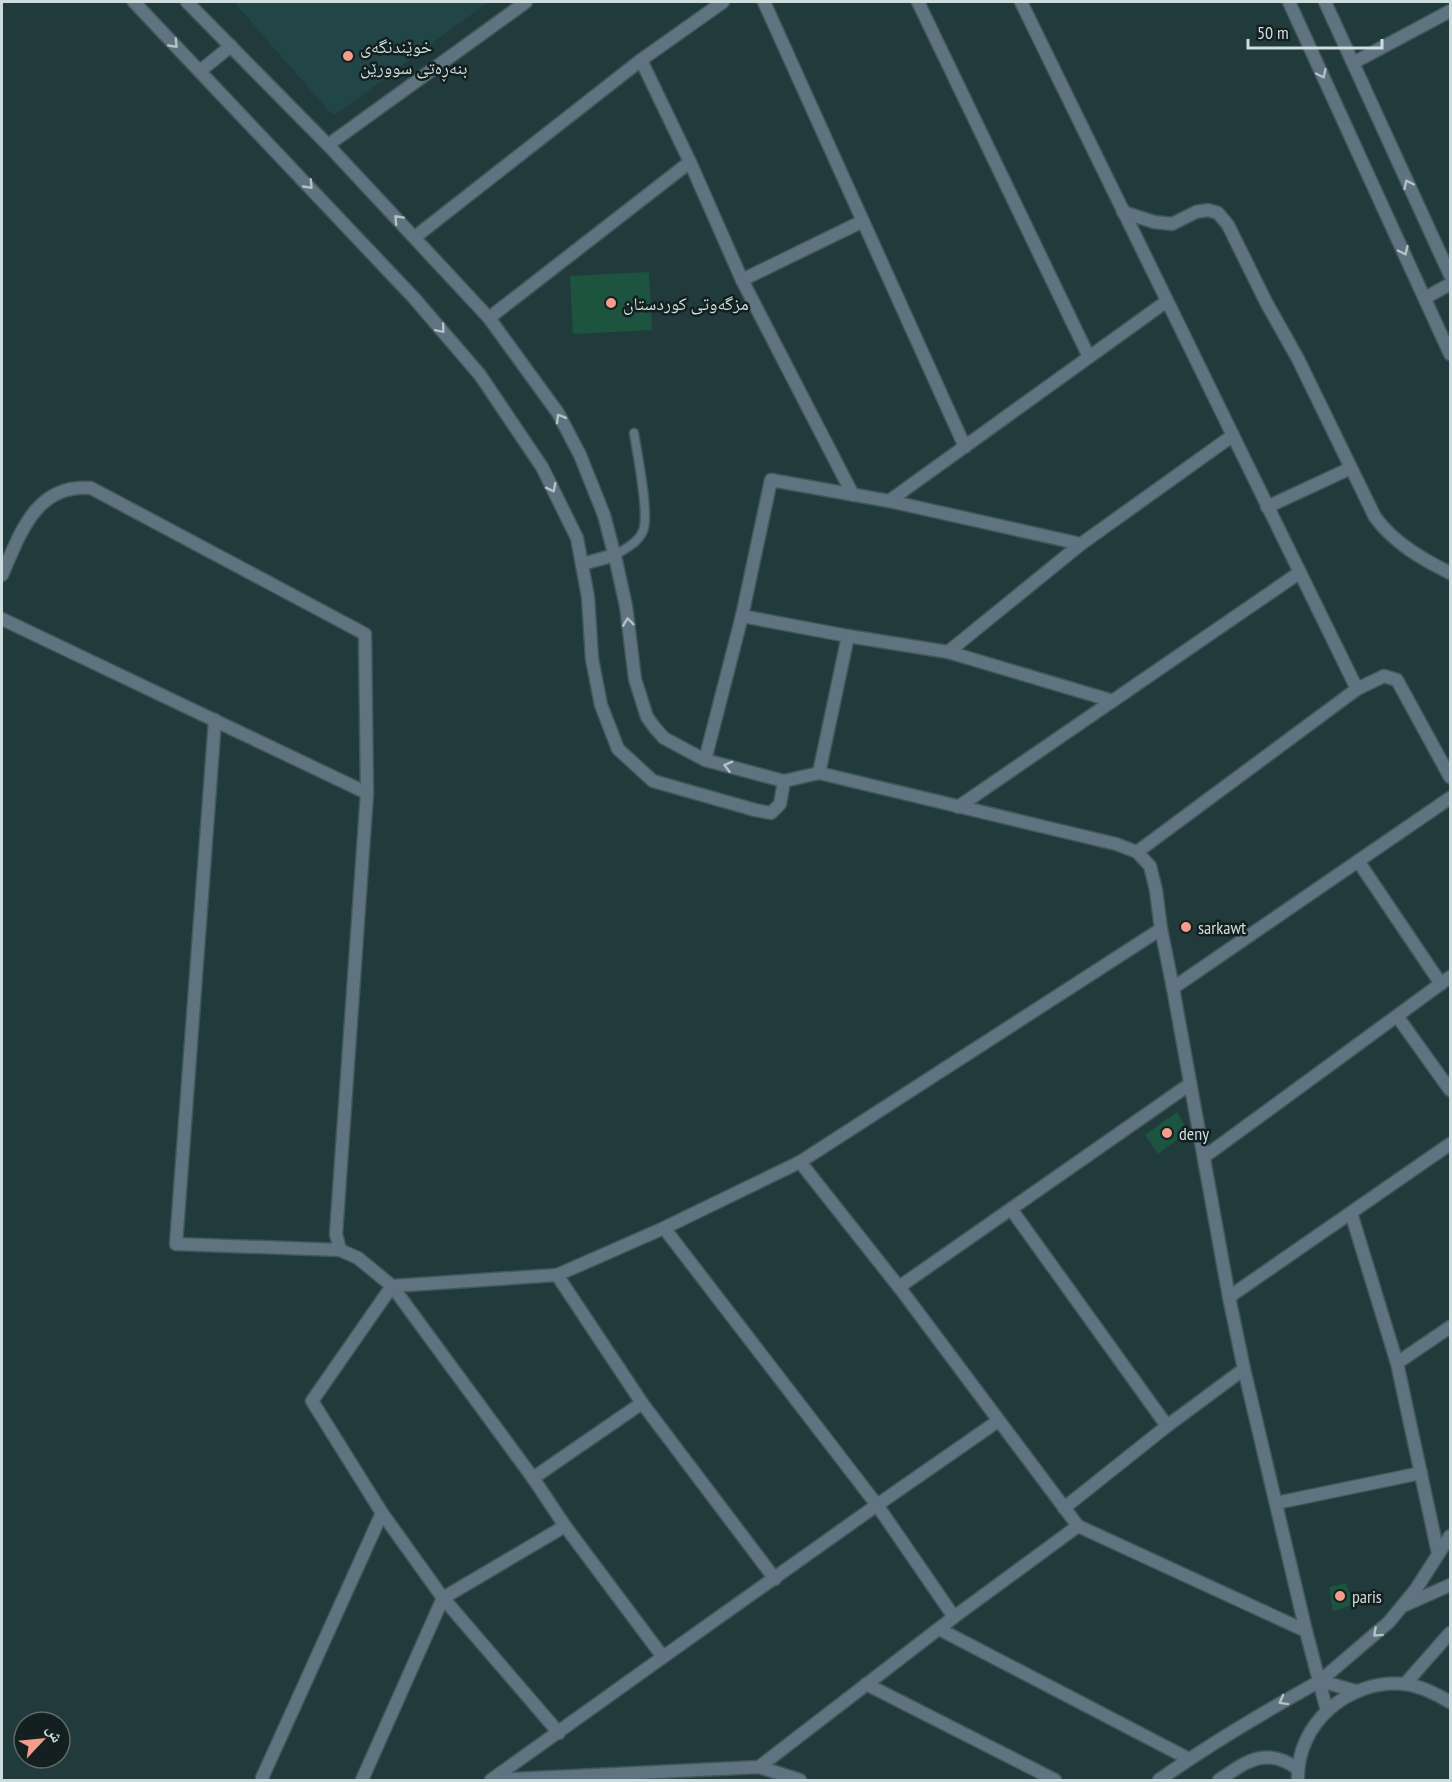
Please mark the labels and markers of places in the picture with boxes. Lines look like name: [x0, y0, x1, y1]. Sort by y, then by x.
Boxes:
place label: خوێندنگەی بنەڕەتی سوورێن: [360, 35, 467, 81]
marker: خوێندنگەی بنەڕەتی سوورێن: [341, 49, 355, 63]
place label: مزگەوتی کوردستان: [623, 292, 749, 315]
marker: مزگەوتی کوردستان: [604, 296, 618, 310]
place label: sarkawt: [1198, 916, 1246, 939]
marker: sarkawt: [1179, 920, 1193, 934]
place label: deny: [1179, 1122, 1209, 1145]
marker: deny: [1160, 1126, 1174, 1140]
place label: paris: [1352, 1585, 1382, 1608]
marker: paris: [1333, 1589, 1347, 1603]

